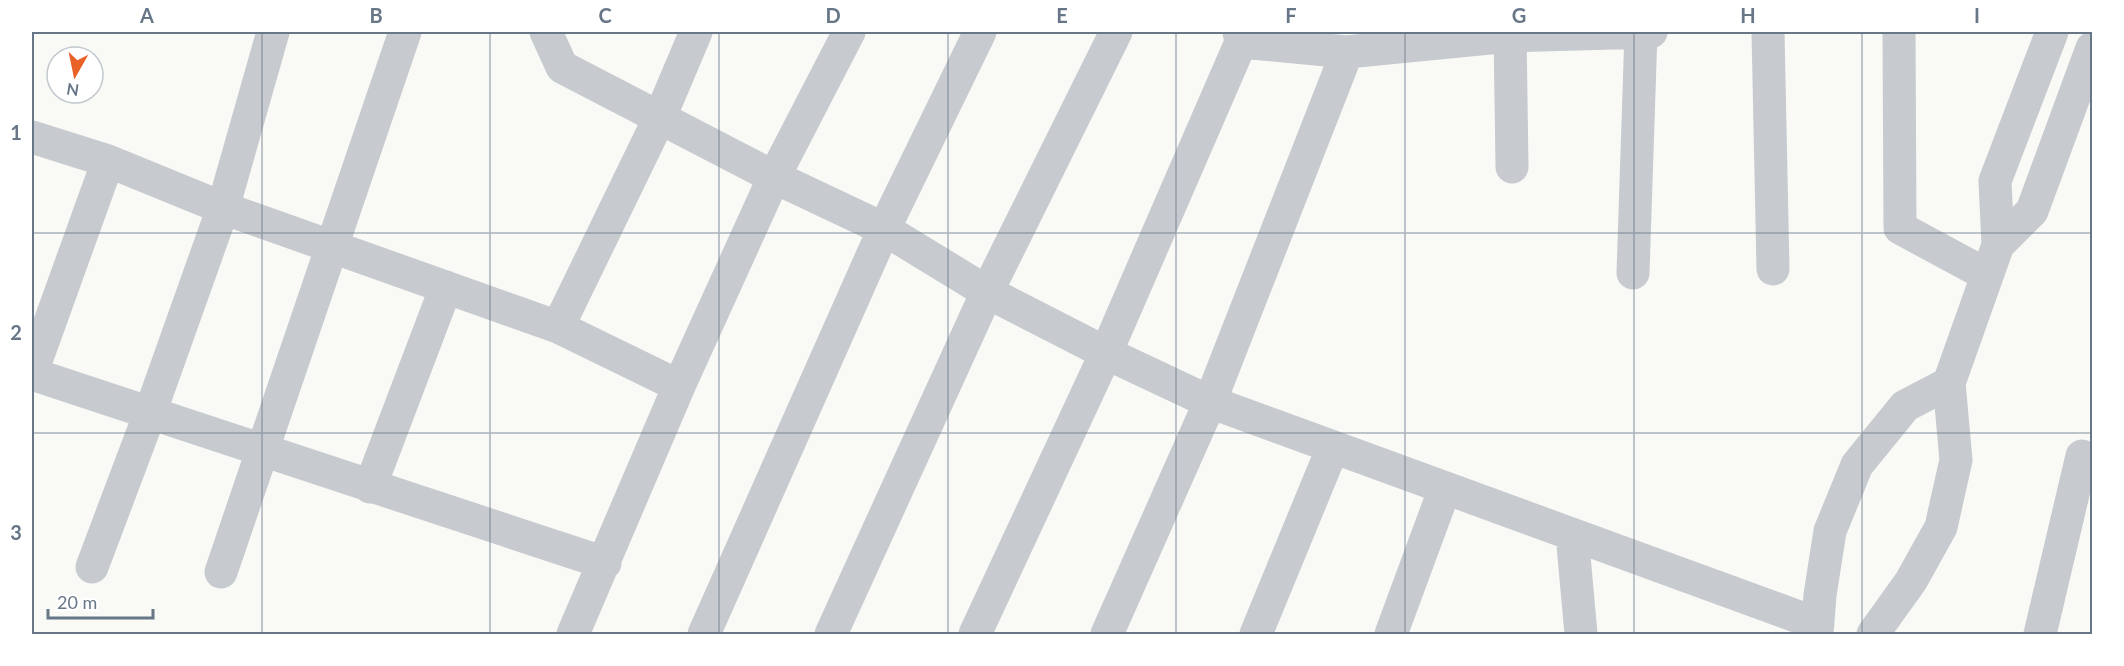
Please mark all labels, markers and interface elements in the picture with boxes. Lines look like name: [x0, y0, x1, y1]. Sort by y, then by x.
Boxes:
text: A: [139, 3, 154, 27]
text: B: [369, 3, 383, 27]
text: C: [598, 3, 612, 27]
text: D: [825, 3, 841, 27]
text: E: [1056, 3, 1068, 27]
text: F: [1285, 3, 1297, 27]
text: G: [1512, 3, 1526, 27]
text: H: [1740, 3, 1756, 27]
text: I: [1974, 3, 1980, 27]
north arrow: [45, 45, 105, 105]
text: N: [65, 80, 80, 101]
text: 1: [10, 120, 22, 144]
text: 2: [10, 320, 22, 344]
text: 3: [10, 520, 22, 544]
scale bar: [48, 582, 153, 620]
text: 20 m: [57, 591, 97, 613]

